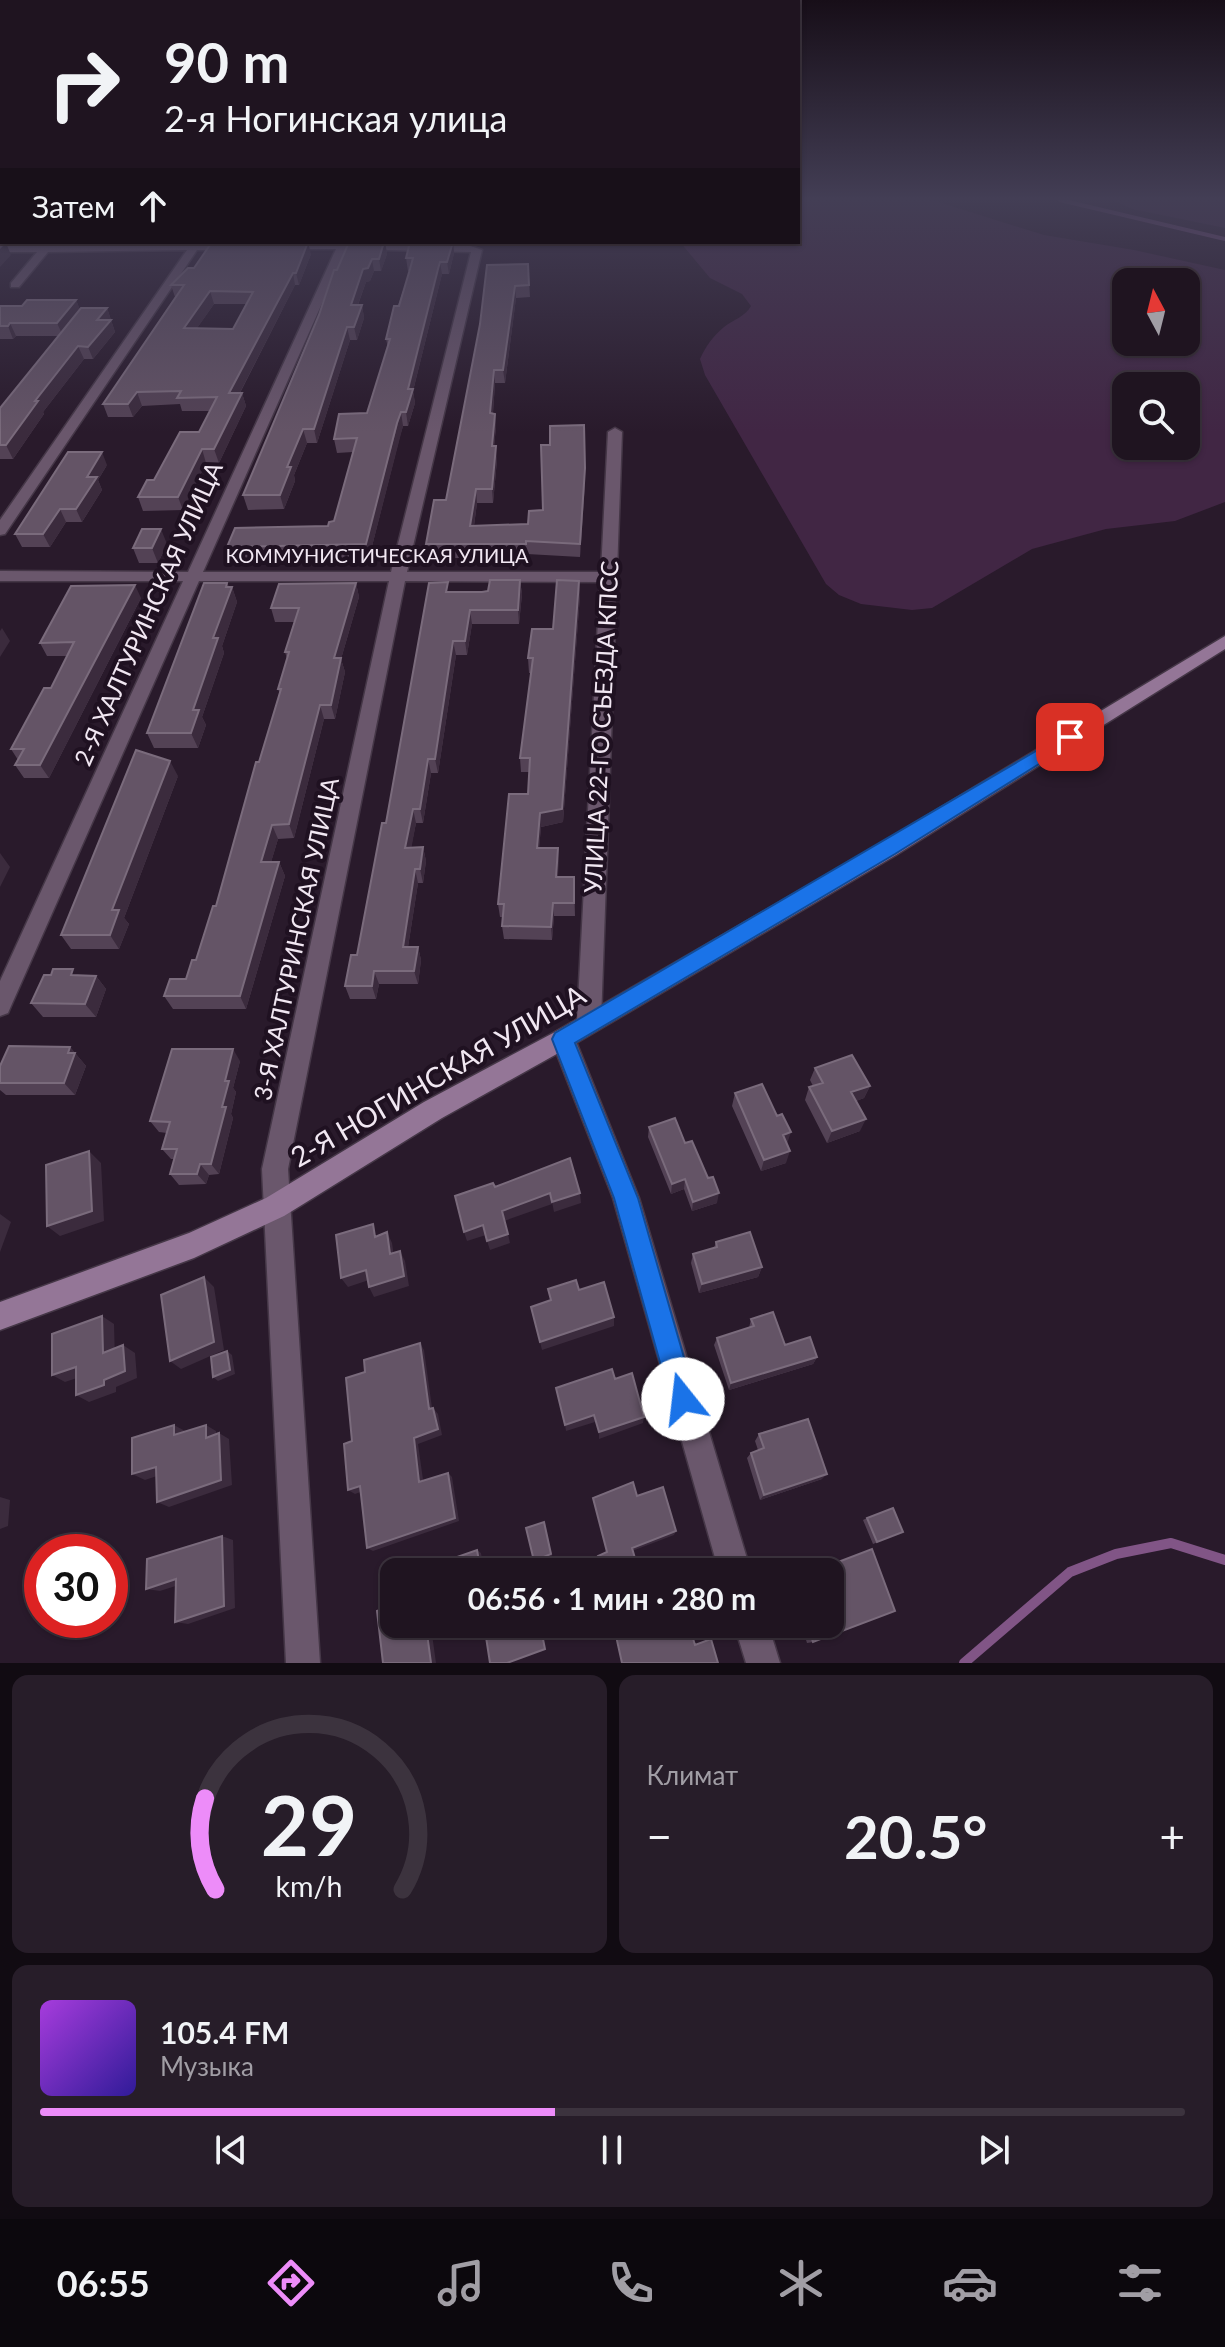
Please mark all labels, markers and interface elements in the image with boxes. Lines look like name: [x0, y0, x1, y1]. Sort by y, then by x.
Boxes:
text: 90 m: [164, 28, 289, 95]
icon: right: [32, 32, 136, 136]
text: 2-я Ногинская улица: [164, 96, 507, 140]
icon: ahead: [131, 184, 175, 228]
text: Затем: [32, 188, 115, 224]
north arrow: [1112, 268, 1200, 356]
map controls: [1112, 268, 1200, 460]
button: search: [1112, 372, 1200, 460]
street label: 2-Я ХАЛТУРИНСКАЯ УЛИЦА: [67, 456, 228, 770]
street label: КОММУНИСТИЧЕСКАЯ УЛИЦА: [226, 543, 529, 567]
street label: УЛИЦА 22-ГО СЪЕЗДА КПСС: [577, 560, 624, 894]
pin: [1036, 703, 1104, 771]
icon: arrive: [1048, 715, 1092, 759]
street label: 3-Я ХАЛТУРИНСКАЯ УЛИЦА: [247, 774, 344, 1103]
street label: 2-Я НОГИНСКАЯ УЛИЦА: [284, 977, 591, 1173]
position arrow: [641, 1357, 725, 1441]
speed limit sign: 30: [24, 1534, 128, 1638]
text: 06:56 · 1 мин · 280 m: [468, 1580, 756, 1616]
text: Климат: [647, 1759, 738, 1791]
text: 29: [261, 1774, 358, 1874]
text: 20.5°: [844, 1800, 988, 1872]
text: −: [647, 1810, 672, 1862]
text: +: [1159, 1810, 1185, 1862]
text: km/h: [276, 1869, 343, 1903]
text: 105.4 FM: [160, 2014, 289, 2050]
text: Музыка: [160, 2050, 254, 2082]
icon: previous: [209, 2128, 253, 2172]
icon: pause: [590, 2128, 634, 2172]
icon: next: [972, 2128, 1016, 2172]
icon: directions: [263, 2255, 319, 2311]
icon: music: [433, 2255, 489, 2311]
icon: phone: [603, 2255, 659, 2311]
icon: climate: [773, 2255, 829, 2311]
icon: car: [942, 2255, 998, 2311]
icon: filters: [1112, 2255, 1168, 2311]
text: 06:55: [57, 2261, 150, 2305]

